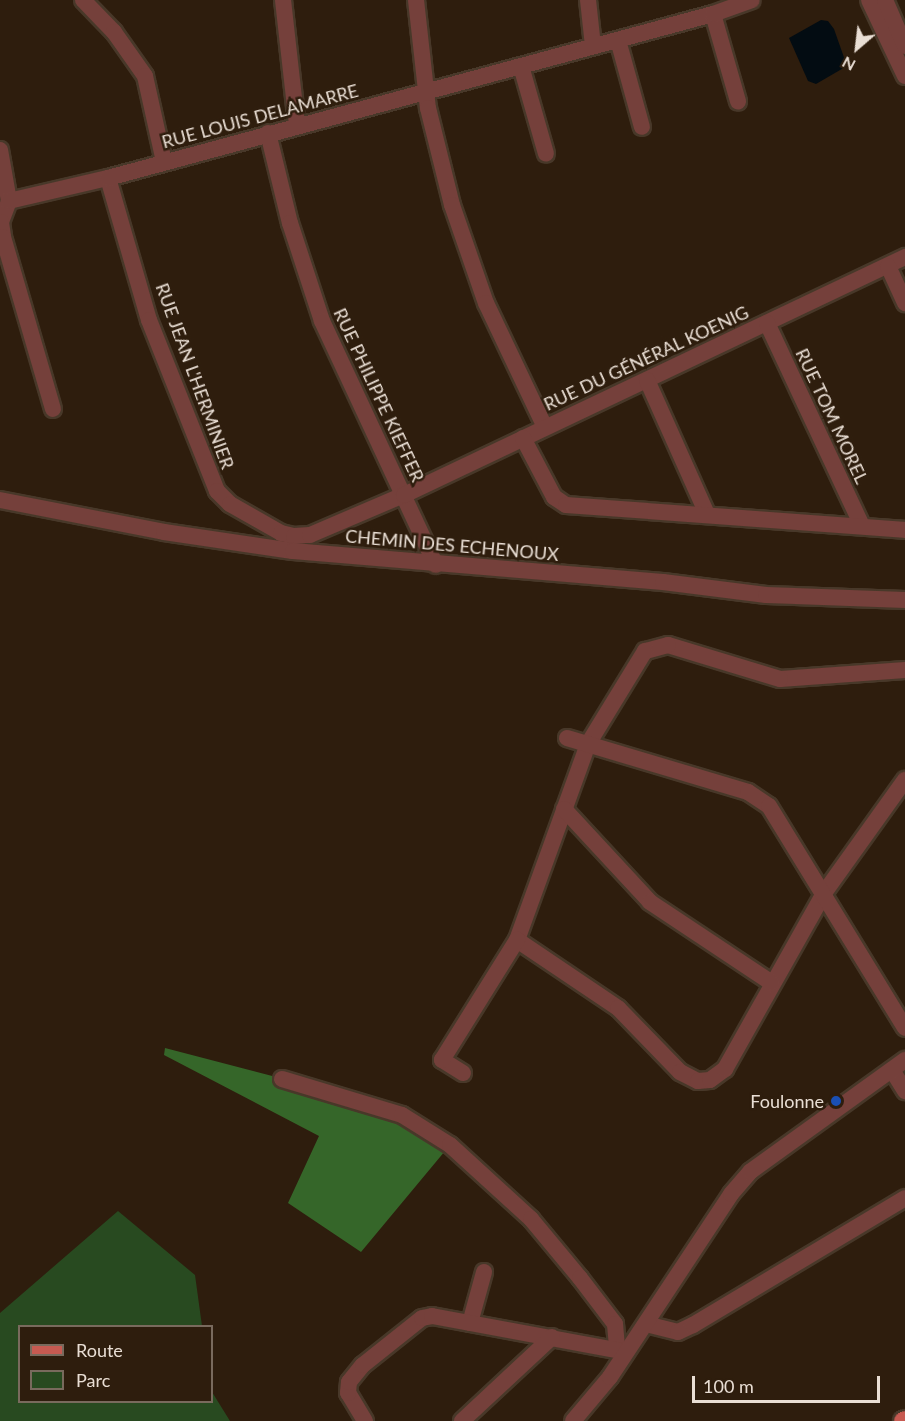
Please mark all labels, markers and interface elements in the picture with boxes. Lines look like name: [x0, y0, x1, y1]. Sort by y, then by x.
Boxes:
north arrow: [827, 18, 887, 78]
text: N: [838, 53, 858, 76]
street label: RUE LOUIS DELAMARRE: [159, 79, 361, 153]
street label: RUE JEAN L'HERMINIER: [151, 280, 239, 472]
street label: RUE DU GÉNÉRAL KOENIG: [540, 301, 752, 415]
street label: RUE PHILIPPE KIEFFER: [329, 305, 429, 485]
street label: RUE TOM MOREL: [791, 345, 873, 487]
street label: CHEMIN DES ECHENOUX: [344, 525, 560, 565]
place label: Foulonne: [750, 1090, 824, 1112]
marker: Foulonne: [829, 1094, 843, 1108]
legend: [18, 1325, 213, 1403]
text: Route: [76, 1339, 123, 1361]
scale bar: [695, 1364, 882, 1402]
text: Parc: [76, 1369, 110, 1391]
text: 100 m: [703, 1375, 754, 1397]

